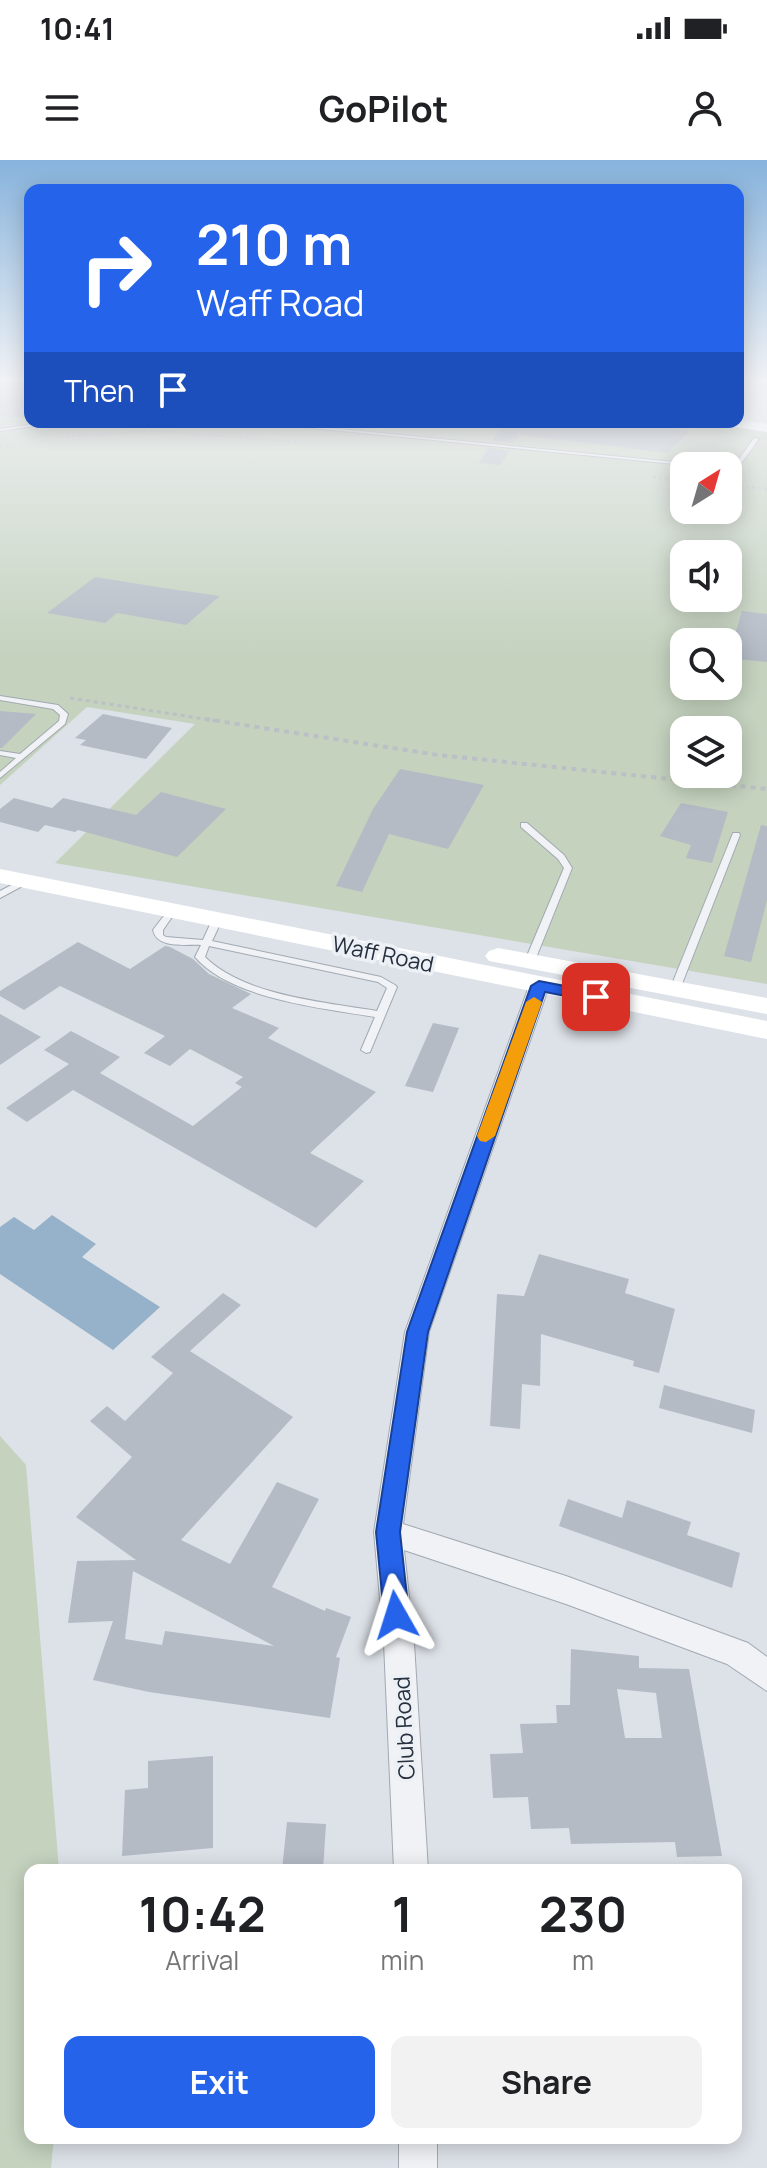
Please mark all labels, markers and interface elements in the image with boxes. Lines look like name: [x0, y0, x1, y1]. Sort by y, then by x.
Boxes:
text: 10:41: [40, 8, 115, 49]
text: GoPilot: [319, 84, 448, 133]
icon: menu: [40, 86, 84, 130]
icon: person: [683, 86, 727, 130]
text: 210 m: [196, 205, 352, 282]
icon: right: [64, 216, 168, 320]
text: Waff Road: [196, 278, 364, 327]
icon: arrive: [151, 368, 195, 412]
text: Then: [64, 370, 135, 411]
north arrow: [670, 452, 742, 524]
map controls: [670, 452, 742, 788]
button: sound: [670, 540, 742, 612]
button: search: [670, 628, 742, 700]
button: layers: [670, 716, 742, 788]
street label: Waff Road: [330, 929, 436, 979]
pin: [562, 963, 630, 1031]
icon: arrive: [574, 975, 618, 1019]
position arrow: [354, 1573, 438, 1657]
street label: Club Road: [386, 1676, 422, 1780]
text: 10:42: [139, 1881, 266, 1946]
text: 1: [392, 1881, 413, 1946]
text: 230: [539, 1881, 627, 1946]
text: Arrival: [165, 1942, 239, 1978]
text: min: [381, 1942, 424, 1978]
text: m: [572, 1942, 594, 1978]
button: Exit: [64, 2036, 375, 2128]
button: Share: [391, 2036, 702, 2128]

